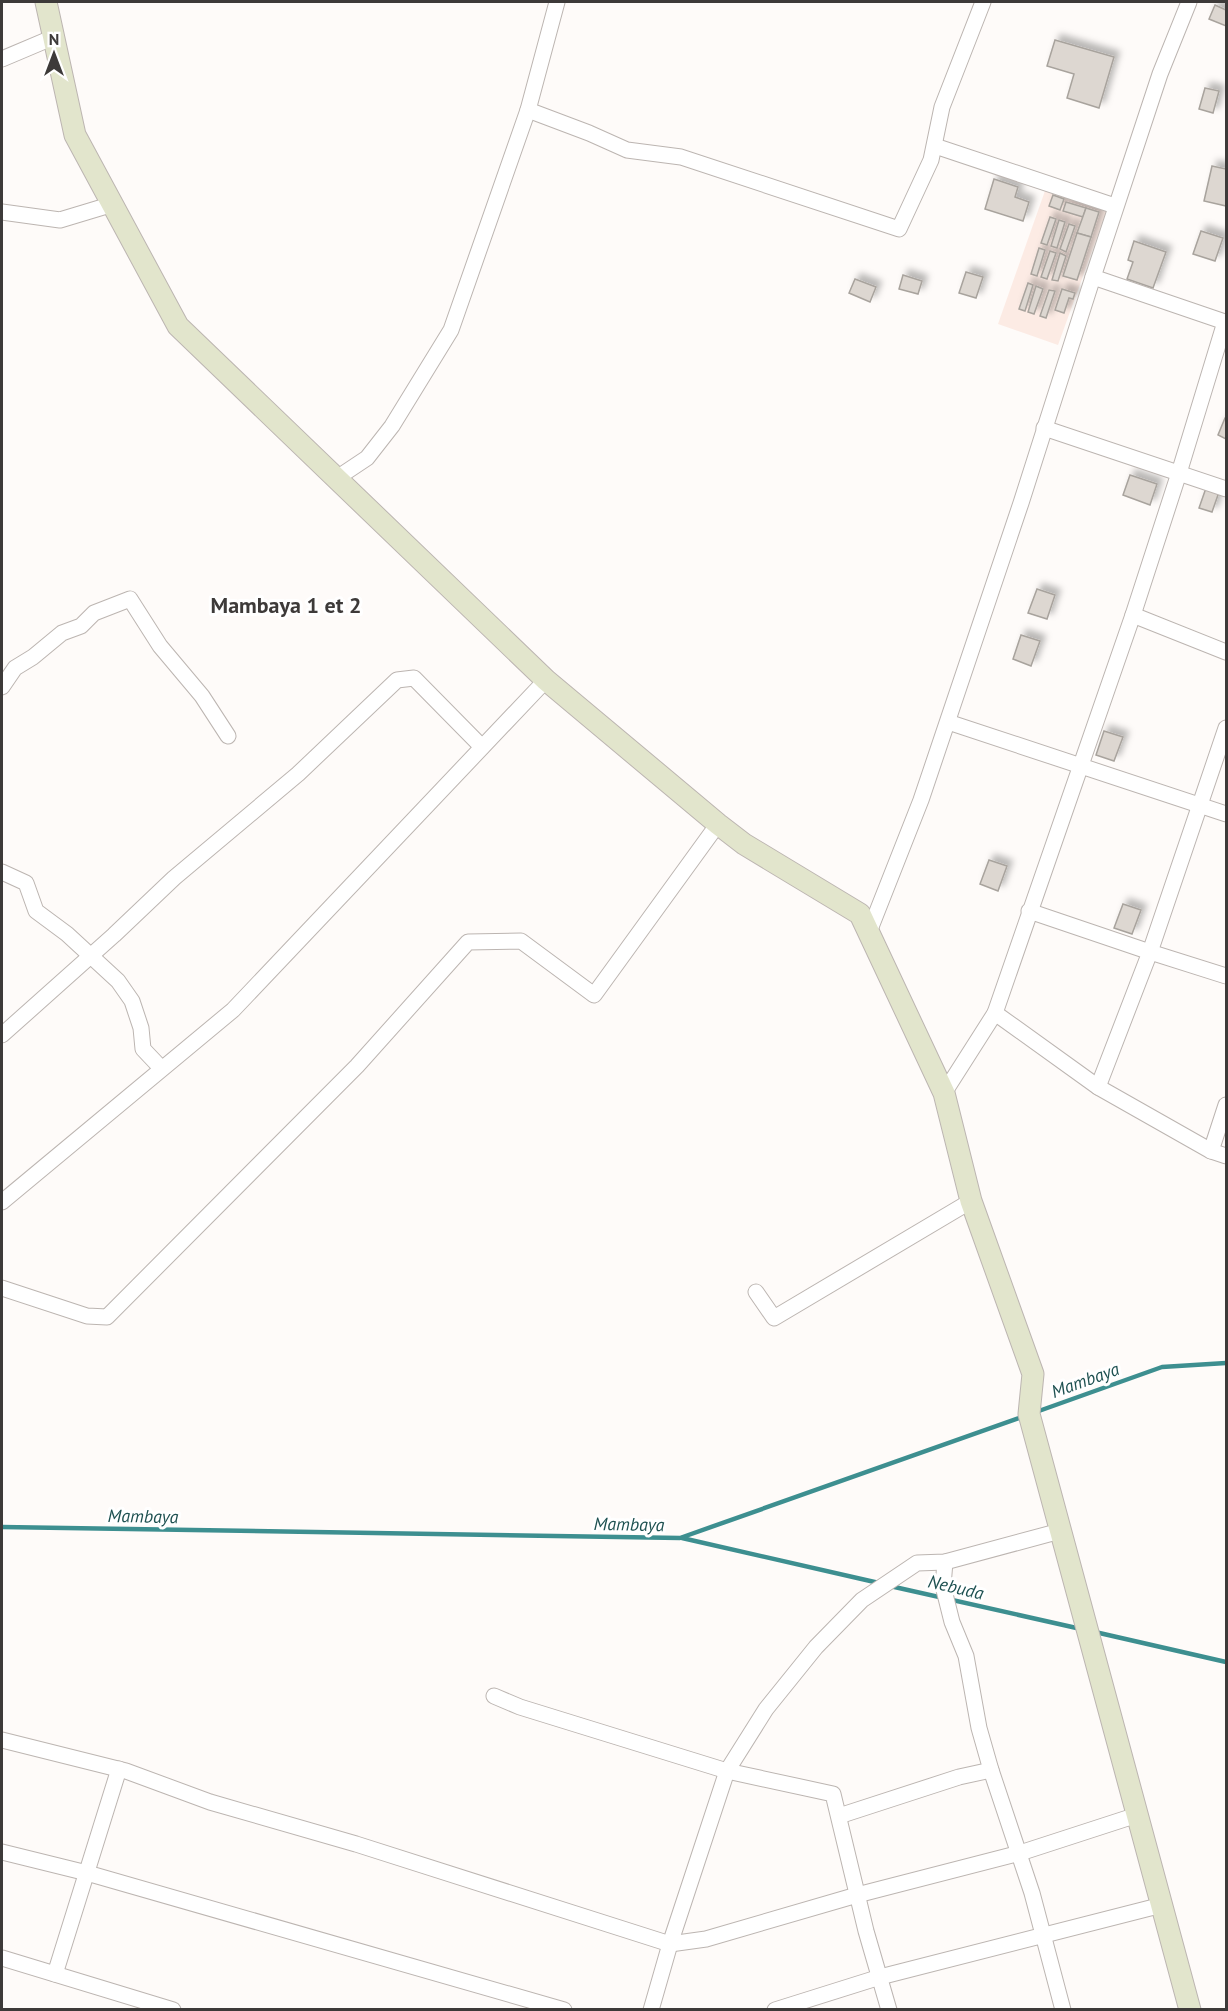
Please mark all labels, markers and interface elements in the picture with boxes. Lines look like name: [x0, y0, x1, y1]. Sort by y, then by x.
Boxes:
north arrow: [24, 24, 84, 84]
text: N: [49, 29, 59, 49]
district label: Mambaya 1 et 2: [211, 591, 361, 619]
water label: Mambaya: [1048, 1357, 1122, 1403]
water label: Mambaya: [108, 1504, 179, 1528]
water label: Mambaya: [594, 1512, 665, 1536]
water label: Nebuda: [926, 1569, 986, 1605]

